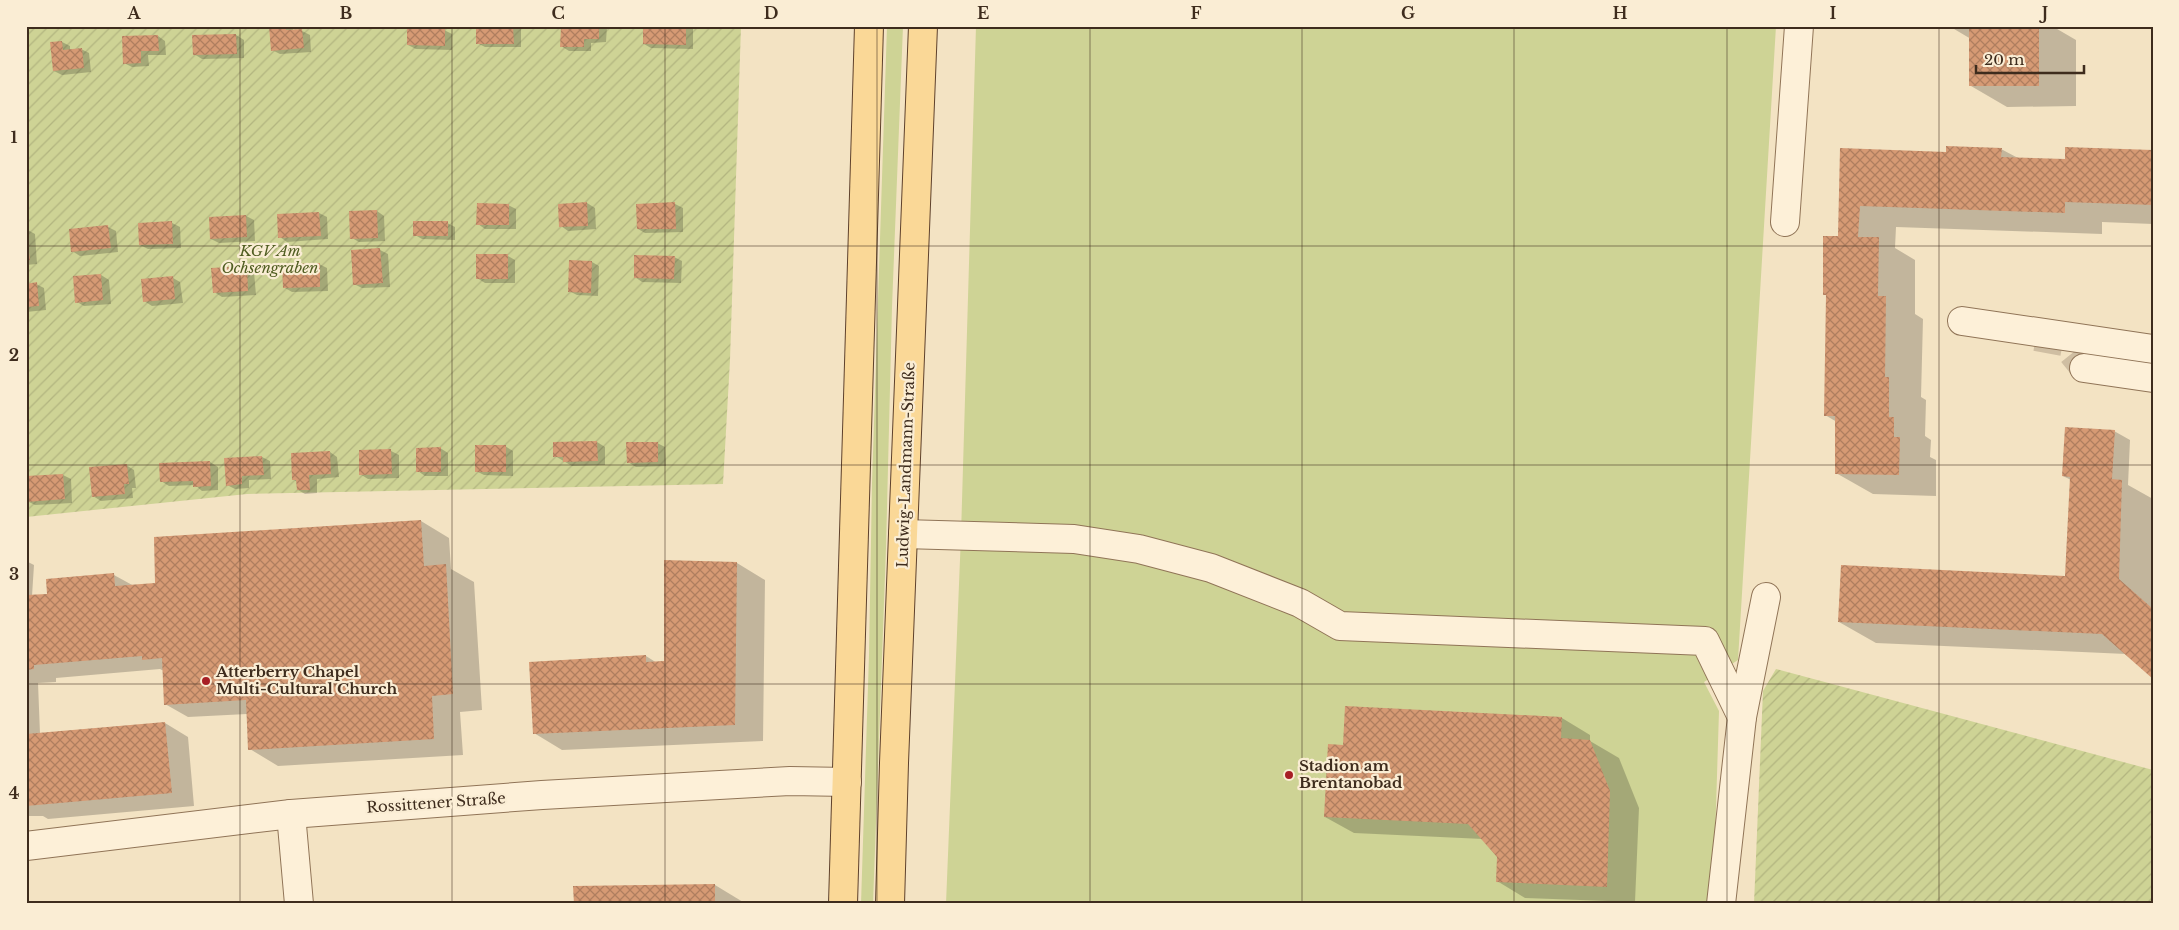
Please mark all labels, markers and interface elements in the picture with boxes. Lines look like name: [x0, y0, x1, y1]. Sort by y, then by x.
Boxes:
text: A: [127, 3, 142, 23]
text: B: [340, 3, 353, 23]
text: C: [551, 3, 565, 23]
text: D: [764, 3, 778, 23]
text: E: [977, 3, 989, 23]
text: F: [1190, 3, 1202, 23]
text: G: [1401, 3, 1415, 23]
text: H: [1612, 3, 1628, 23]
text: I: [1830, 3, 1837, 23]
text: J: [2039, 3, 2048, 23]
scale bar: [1976, 42, 2084, 74]
text: 20 m: [1984, 50, 2024, 69]
text: 1: [11, 127, 18, 147]
park label: KGV Am Ochsengraben: [221, 241, 319, 277]
text: 2: [9, 345, 19, 365]
street label: Ludwig-Landmann-Straße: [892, 362, 919, 568]
text: 3: [9, 564, 19, 584]
place label: Atterberry Chapel Multi-Cultural Church: [215, 662, 397, 698]
marker: Atterberry Chapel Multi-Cultural Church: [200, 675, 212, 687]
place label: Stadion am Brentanobad: [1299, 756, 1403, 792]
marker: Stadion am Brentanobad: [1283, 769, 1295, 781]
text: 4: [9, 783, 19, 803]
street label: Rossittener Straße: [366, 788, 506, 817]

